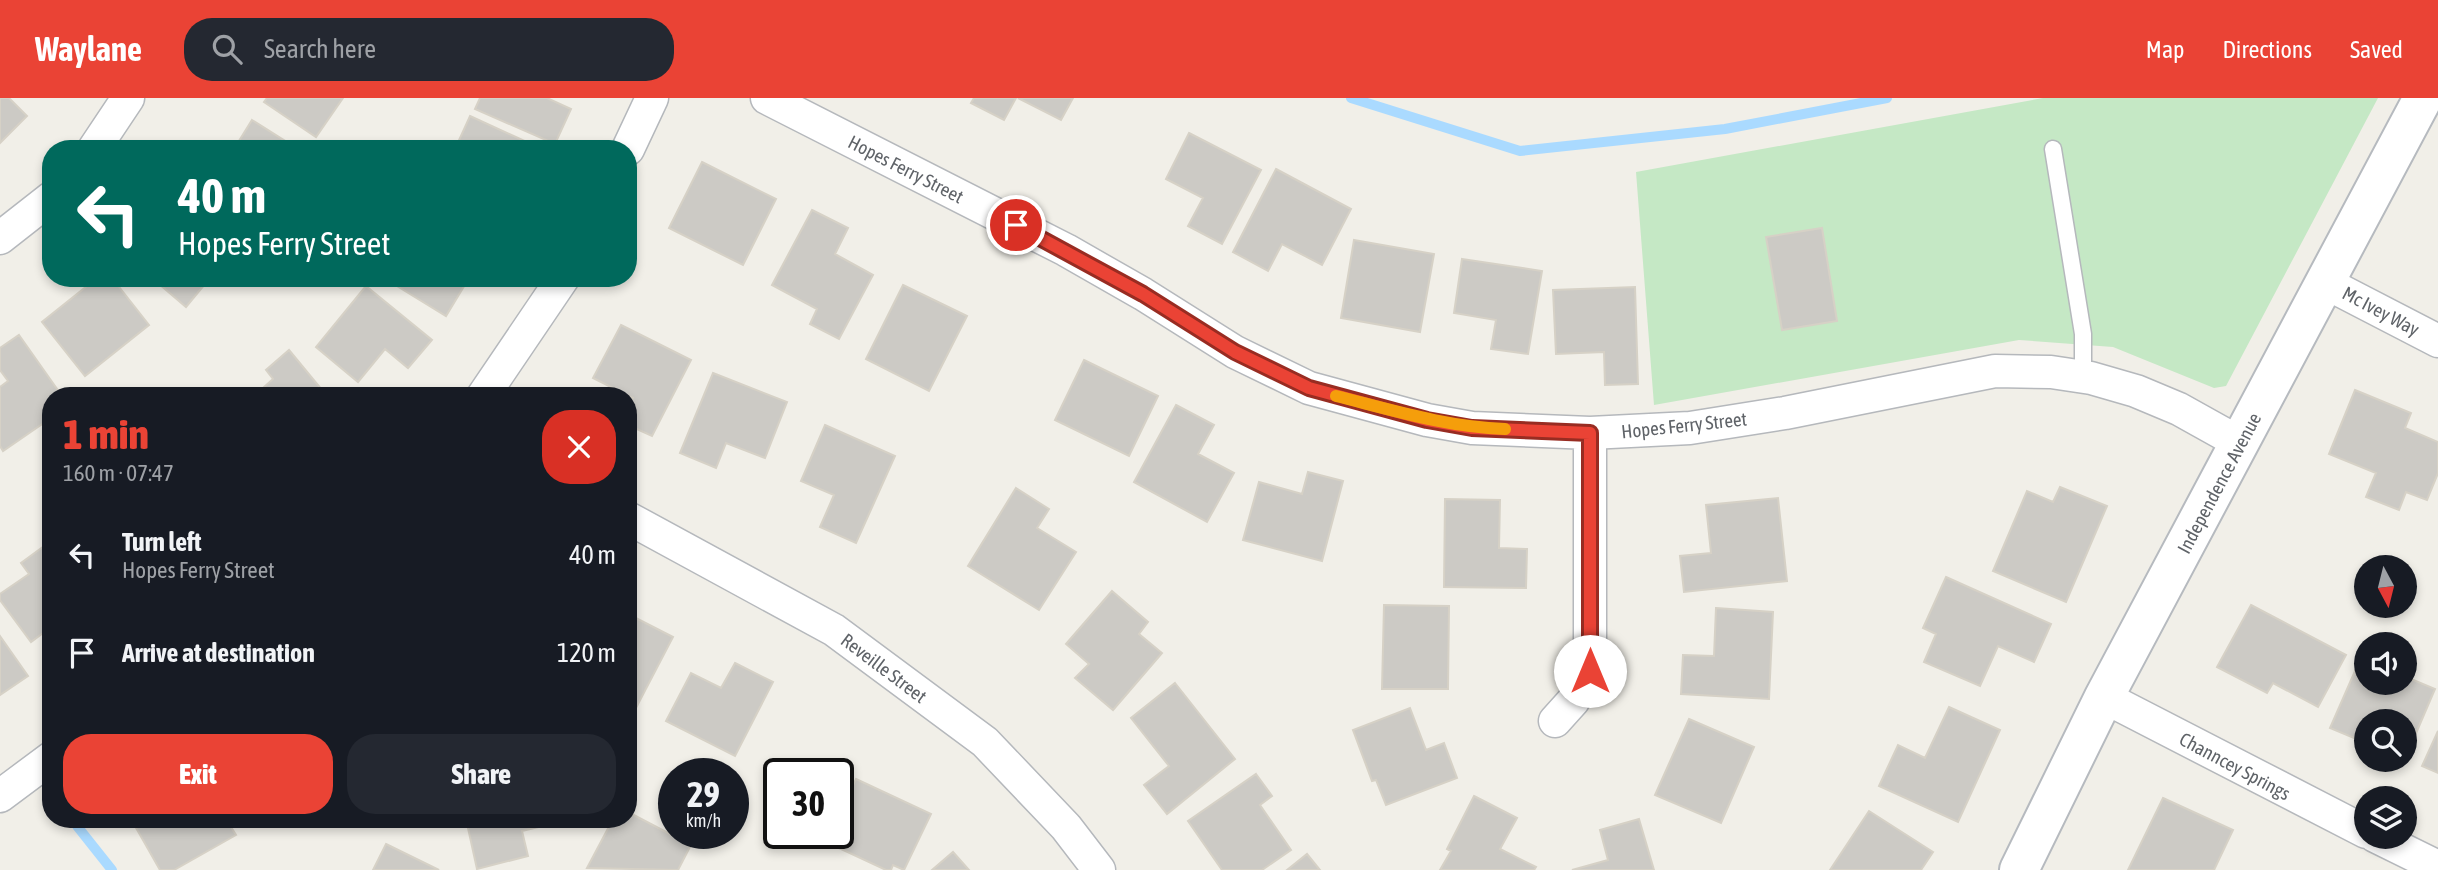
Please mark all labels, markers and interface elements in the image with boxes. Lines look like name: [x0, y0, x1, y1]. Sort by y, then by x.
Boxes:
search box: [184, 18, 674, 81]
text: Waylane: [35, 30, 142, 68]
icon: search: [208, 30, 246, 68]
text: Search here: [264, 34, 376, 64]
text: Map: [2146, 36, 2184, 63]
text: Directions: [2222, 36, 2312, 63]
text: Saved: [2350, 36, 2403, 63]
street label: Hopes Ferry Street: [845, 131, 967, 207]
text: 40 m: [178, 167, 266, 223]
icon: left: [63, 168, 154, 259]
pin: [986, 195, 1046, 255]
icon: arrive: [997, 206, 1035, 244]
text: Hopes Ferry Street: [178, 225, 390, 262]
street label: Mc Ivey Way: [2339, 282, 2423, 340]
street label: Hopes Ferry Street: [1620, 407, 1748, 443]
street label: Independence Avenue: [2173, 409, 2265, 557]
text: 1 min: [63, 410, 149, 458]
button: close: [542, 410, 616, 484]
text: 160 m · 07:47: [63, 460, 174, 486]
text: Turn left: [122, 527, 202, 557]
icon: left: [63, 536, 101, 574]
text: 40 m: [569, 540, 616, 570]
north arrow: [2354, 555, 2417, 618]
map controls: [2354, 555, 2417, 849]
text: Hopes Ferry Street: [122, 557, 275, 583]
street label: Reveille Street: [837, 629, 931, 707]
button: sound: [2354, 632, 2417, 695]
icon: arrive: [63, 634, 101, 672]
position arrow: [1553, 634, 1627, 708]
text: Arrive at destination: [122, 638, 315, 668]
text: 120 m: [557, 638, 616, 668]
button: search: [2354, 709, 2417, 772]
street label: Channcey Springs: [2176, 728, 2294, 804]
button: Exit: [63, 734, 333, 814]
button: Share: [347, 734, 616, 814]
speed limit sign: 30: [763, 758, 854, 849]
text: 29: [687, 774, 720, 814]
button: layers: [2354, 786, 2417, 849]
text: km/h: [686, 810, 721, 831]

